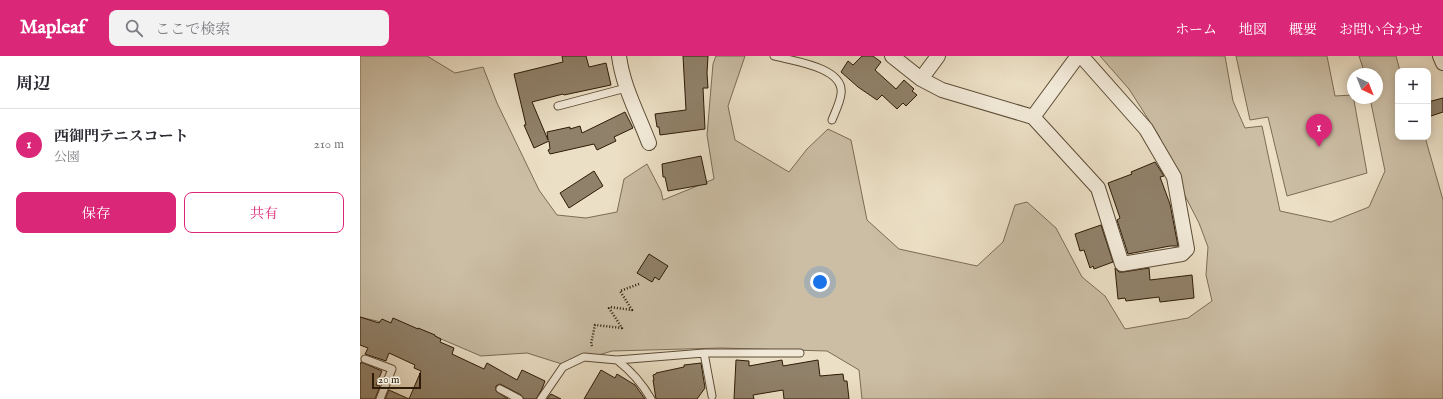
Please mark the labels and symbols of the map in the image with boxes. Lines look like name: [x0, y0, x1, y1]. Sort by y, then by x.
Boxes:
north arrow: [1347, 68, 1383, 104]
pin: 1: [1306, 114, 1332, 147]
your location: [810, 272, 830, 292]
scale bar: [372, 371, 421, 390]

